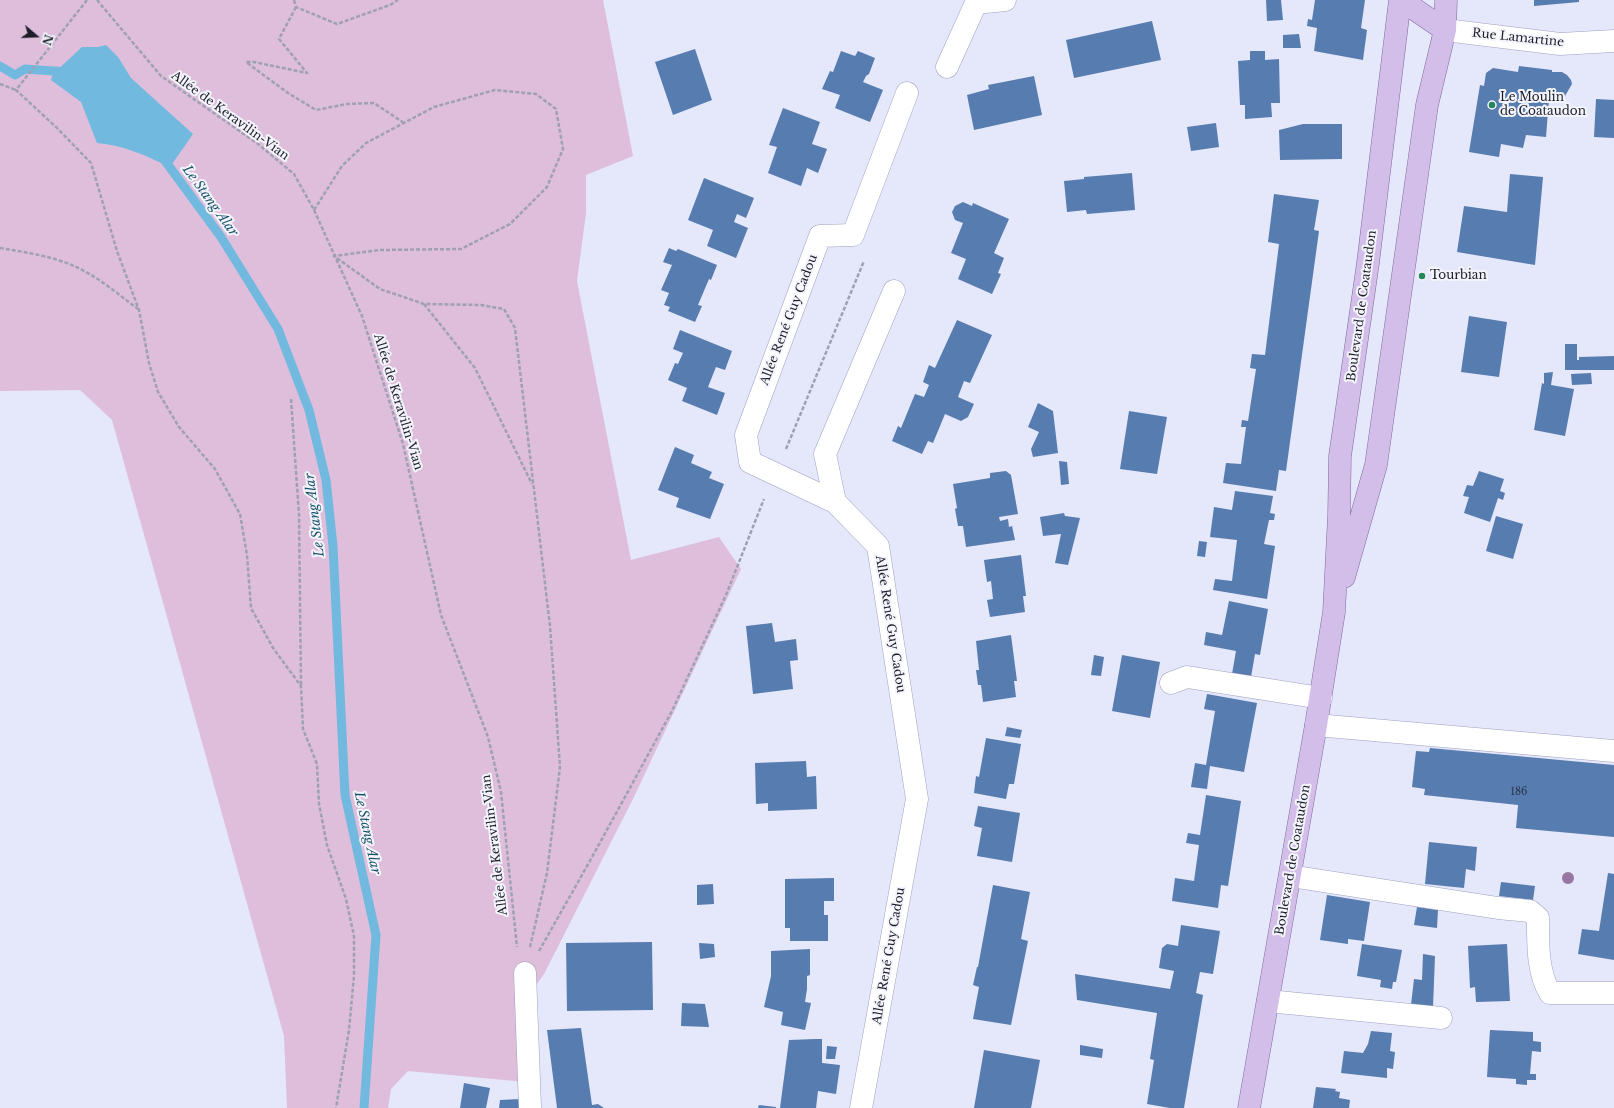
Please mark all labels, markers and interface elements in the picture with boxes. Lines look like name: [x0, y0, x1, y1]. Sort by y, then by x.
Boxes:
north arrow: [16, 16, 56, 56]
street label: Rue Lamartine: [1471, 26, 1565, 50]
text: N: [39, 33, 56, 47]
street label: Allée de Keravilin-Vian: [168, 69, 292, 163]
place label: Le Moulin de Coataudon: [1500, 91, 1586, 119]
marker: Le Moulin de Coataudon: [1487, 100, 1497, 110]
water label: Le Stang Alar: [179, 162, 241, 240]
street label: Boulevard de Coataudon: [1344, 229, 1380, 383]
street label: Allée René Guy Cadou: [757, 253, 821, 387]
place label: Tourbian: [1430, 269, 1487, 283]
marker: Tourbian: [1417, 271, 1427, 281]
street label: Allée de Keravilin-Vian: [370, 332, 426, 472]
water label: Le Stang Alar: [302, 472, 328, 558]
street label: Allée René Guy Cadou: [872, 554, 908, 694]
street label: Allée de Keravilin-Vian: [479, 774, 511, 916]
street label: Boulevard de Coataudon: [1273, 784, 1313, 936]
house number: 186: [1511, 786, 1527, 798]
water label: Le Stang Alar: [351, 790, 383, 876]
street label: Allée René Guy Cadou: [870, 886, 908, 1026]

